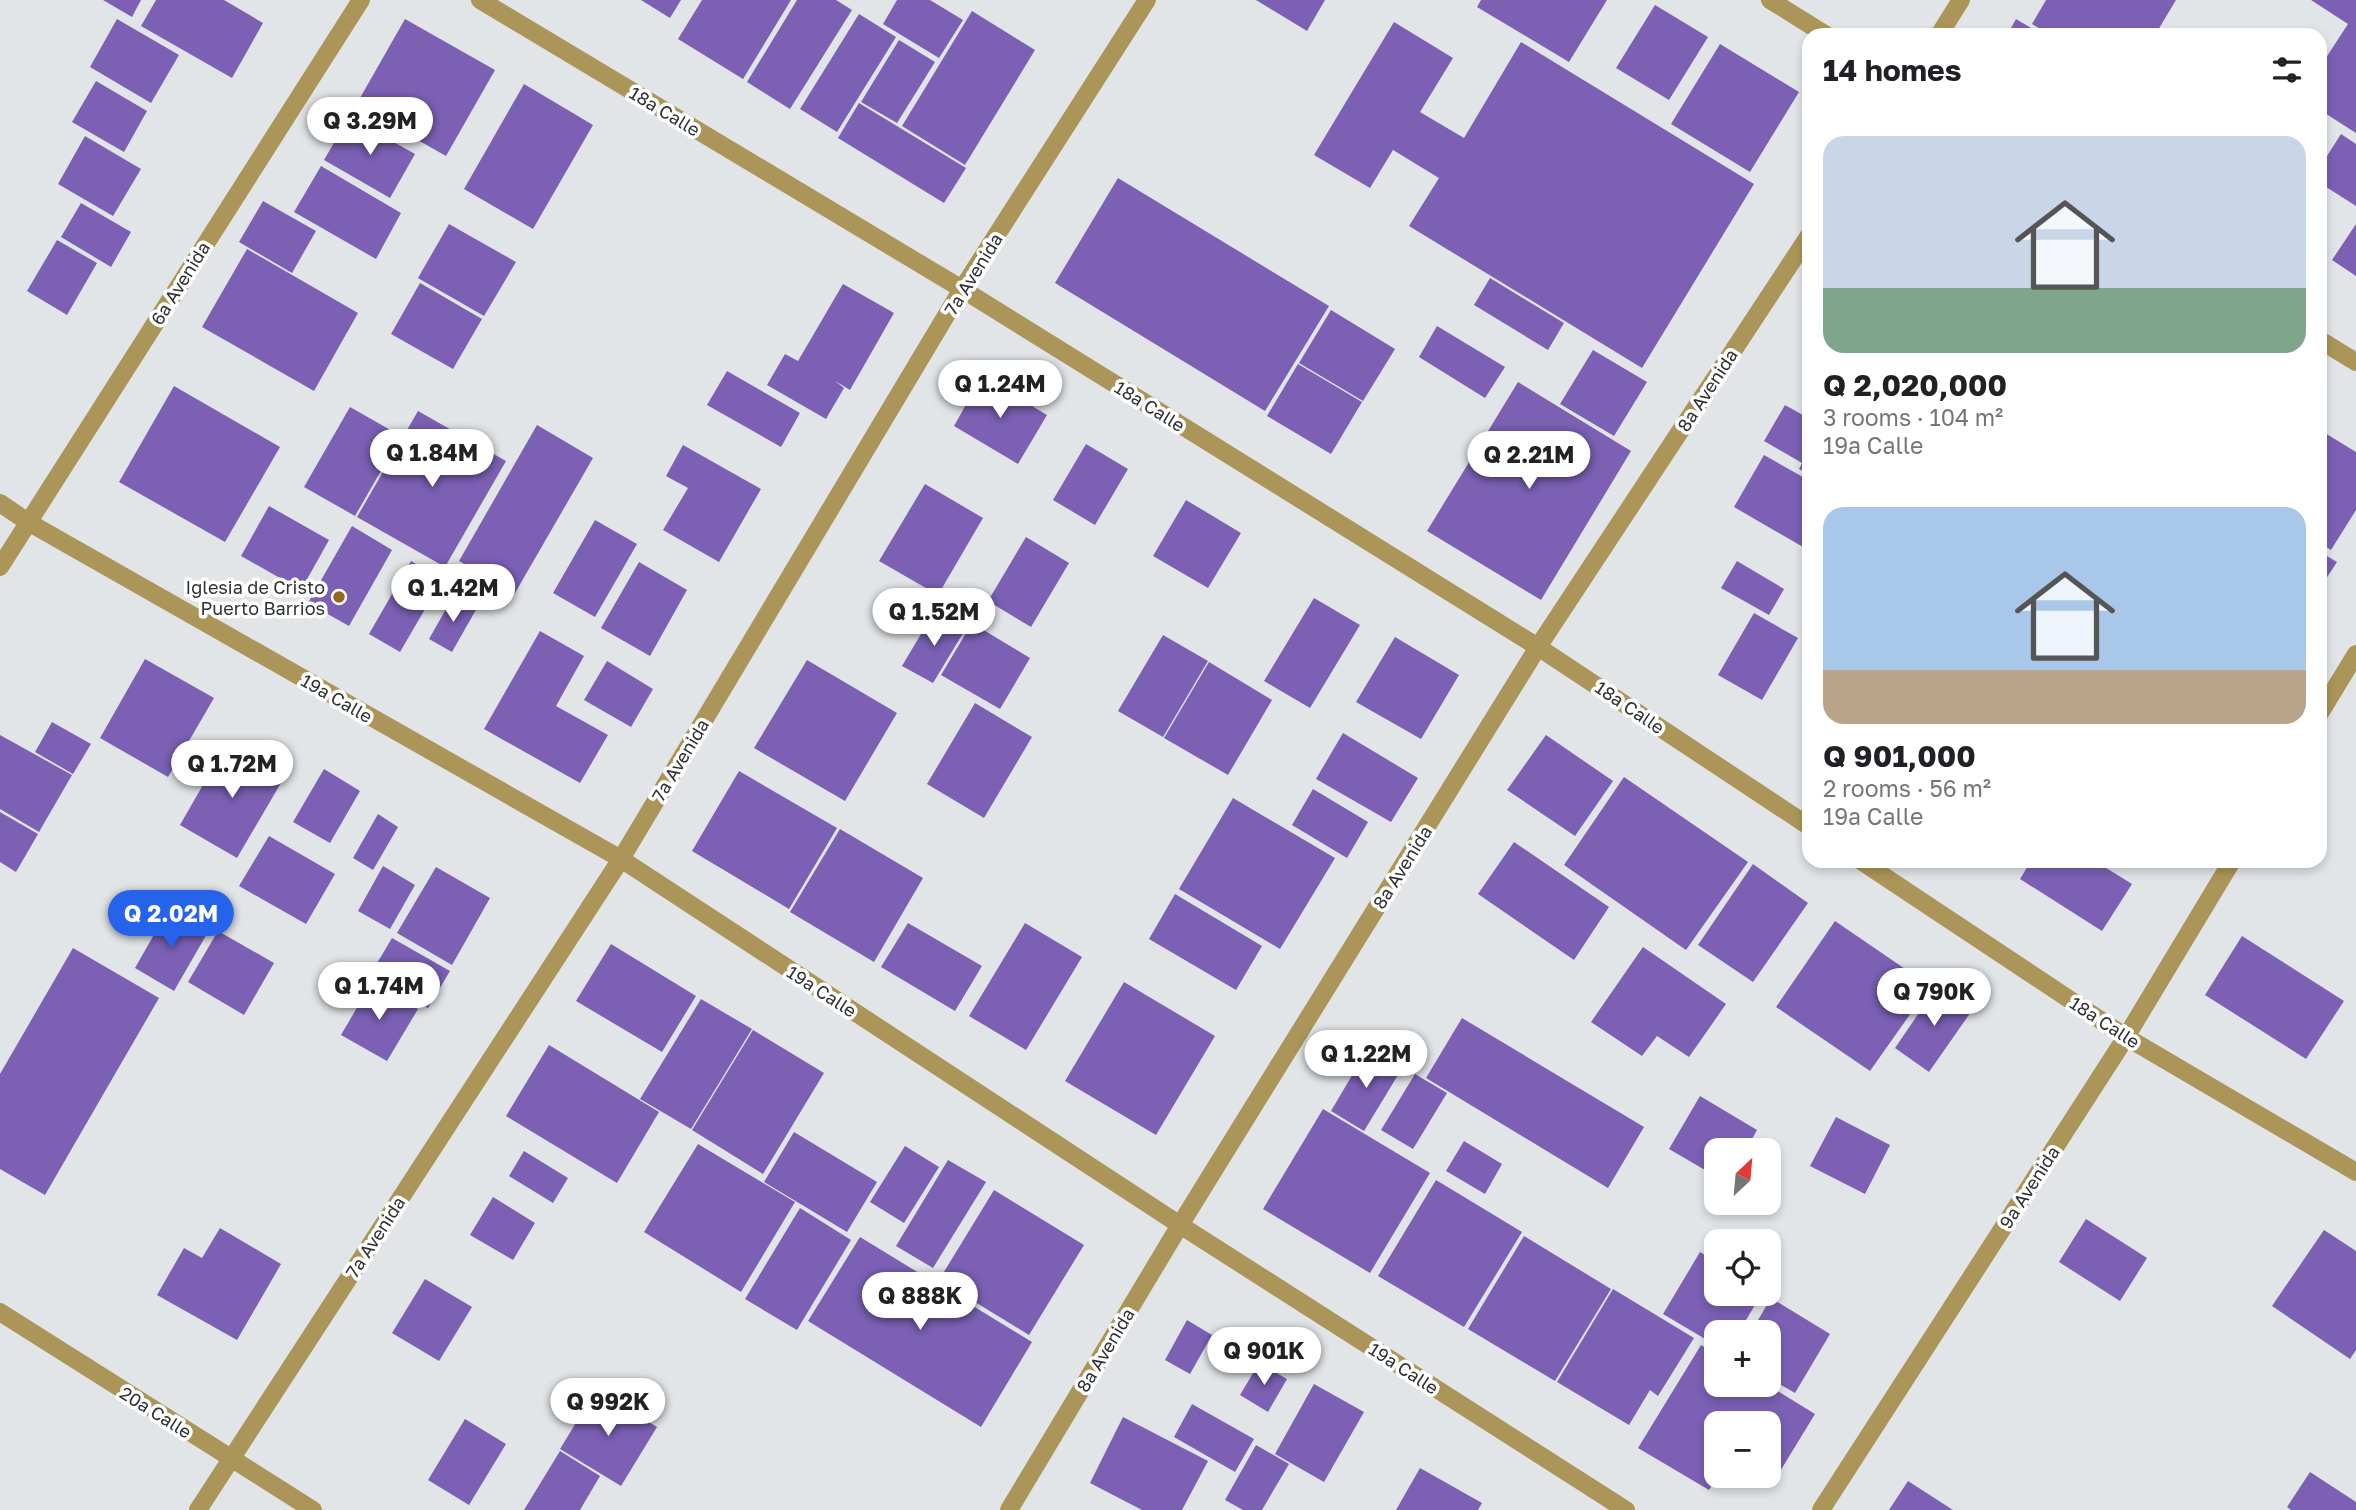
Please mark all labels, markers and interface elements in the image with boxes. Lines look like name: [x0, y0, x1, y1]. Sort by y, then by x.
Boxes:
icon: filters: [2268, 51, 2306, 89]
text: 14 homes: [1823, 52, 1962, 88]
street label: 18a Calle: [626, 81, 704, 141]
pin: Q 3.29M: [305, 97, 435, 157]
text: Q 3.29M: [323, 106, 417, 134]
icon: home: [2002, 182, 2128, 308]
street label: 7a Avenida: [939, 229, 1007, 319]
street label: 6a Avenida: [146, 237, 214, 329]
street label: 8a Avenida: [1672, 345, 1742, 435]
pin: Q 1.24M: [935, 360, 1065, 420]
text: Q 2,020,000: [1823, 367, 2007, 403]
text: Q 1.24M: [954, 369, 1046, 397]
street label: 18a Calle: [1111, 376, 1189, 436]
text: 3 rooms · 104 m²: [1823, 403, 2003, 431]
pin: Q 1.84M: [367, 430, 497, 489]
text: 19a Calle: [1823, 431, 1923, 459]
pin: Q 2.21M: [1464, 432, 1594, 491]
text: Q 1.84M: [386, 438, 478, 466]
text: Q 2.21M: [1483, 440, 1575, 468]
icon: home: [2002, 553, 2128, 679]
pin: Q 1.42M: [388, 564, 518, 624]
text: Q 1.42M: [407, 573, 499, 601]
place label: Iglesia de Cristo Puerto Barrios: [186, 576, 325, 619]
pin: Q 1.52M: [869, 588, 999, 648]
marker: Iglesia de Cristo Puerto Barrios: [331, 589, 347, 605]
text: Q 1.52M: [888, 597, 980, 625]
street label: 19a Calle: [298, 669, 376, 727]
street label: 18a Calle: [1591, 676, 1669, 738]
street label: 7a Avenida: [647, 715, 713, 805]
text: Q 901,000: [1823, 738, 1976, 774]
pin: Q 1.72M: [167, 740, 297, 800]
text: Q 1.72M: [187, 749, 277, 777]
text: 2 rooms · 56 m²: [1823, 774, 1991, 802]
text: 19a Calle: [1823, 802, 1923, 830]
street label: 8a Avenida: [1368, 821, 1436, 913]
pin: Q 2.02M: [106, 890, 236, 950]
text: Q 2.02M: [124, 899, 218, 927]
street label: 19a Calle: [783, 960, 861, 1022]
pin: Q 1.74M: [314, 962, 444, 1022]
pin: Q 790K: [1877, 968, 1991, 1028]
text: Q 1.74M: [334, 971, 424, 999]
text: Q 790K: [1893, 977, 1975, 1005]
street label: 18a Calle: [2066, 991, 2144, 1053]
pin: Q 1.22M: [1301, 1030, 1431, 1090]
text: Q 1.22M: [1320, 1039, 1412, 1067]
north arrow: [1704, 1138, 1782, 1214]
map controls: [1704, 1138, 1781, 1488]
street label: 9a Avenida: [1994, 1142, 2064, 1232]
street label: 7a Avenida: [341, 1192, 409, 1282]
button: locate: [1704, 1229, 1781, 1306]
pin: Q 888K: [863, 1272, 977, 1332]
text: Q 888K: [878, 1281, 962, 1309]
street label: 8a Avenida: [1071, 1304, 1139, 1396]
button: +: [1704, 1320, 1781, 1397]
pin: Q 901K: [1207, 1328, 1321, 1387]
text: Q 901K: [1223, 1336, 1305, 1364]
street label: 19a Calle: [1365, 1337, 1443, 1399]
pin: Q 992K: [551, 1378, 665, 1438]
street label: 20a Calle: [116, 1381, 196, 1443]
text: Q 992K: [566, 1387, 650, 1415]
button: −: [1704, 1411, 1781, 1488]

